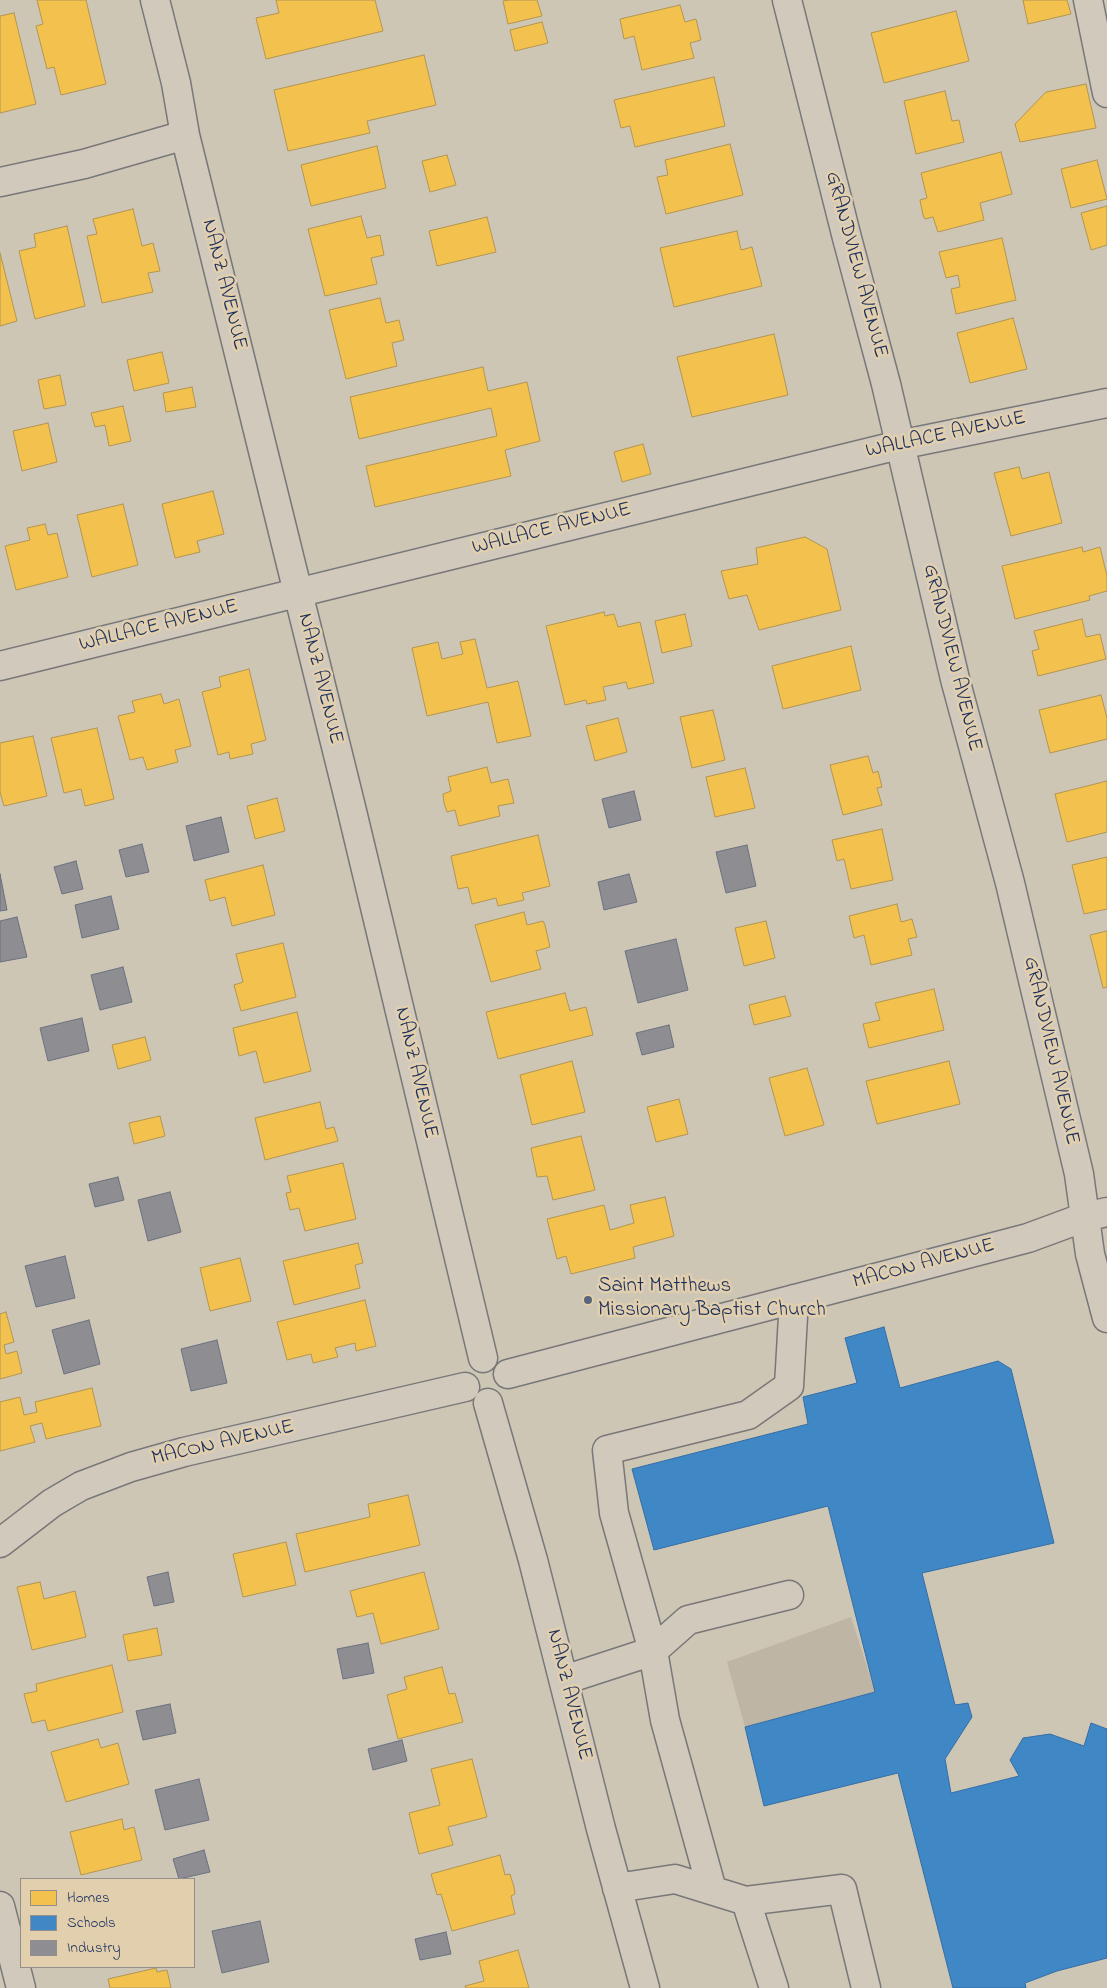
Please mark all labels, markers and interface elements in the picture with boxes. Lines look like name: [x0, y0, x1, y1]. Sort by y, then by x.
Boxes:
street label: GRANDVIEW AVENUE: [818, 169, 892, 361]
street label: NANZ AVENUE: [195, 217, 251, 353]
street label: WALLACE AVENUE: [864, 407, 1028, 465]
street label: WALLACE AVENUE: [470, 498, 634, 562]
street label: GRANDVIEW AVENUE: [916, 562, 986, 754]
street label: WALLACE AVENUE: [77, 595, 241, 659]
street label: NANZ AVENUE: [291, 611, 347, 747]
street label: GRANDVIEW AVENUE: [1016, 955, 1084, 1147]
street label: NANZ AVENUE: [388, 1005, 442, 1141]
street label: MACON AVENUE: [850, 1234, 998, 1296]
place label: Saint Matthews Missionary Baptist Church: [598, 1275, 826, 1325]
marker: Saint Matthews Missionary Baptist Church: [582, 1294, 594, 1306]
street label: MACON AVENUE: [149, 1415, 297, 1473]
street label: NANZ AVENUE: [540, 1627, 596, 1763]
legend: [20, 1878, 195, 1968]
text: Homes: [67, 1887, 110, 1909]
text: Schools: [67, 1912, 116, 1934]
text: Industry: [67, 1937, 121, 1959]

